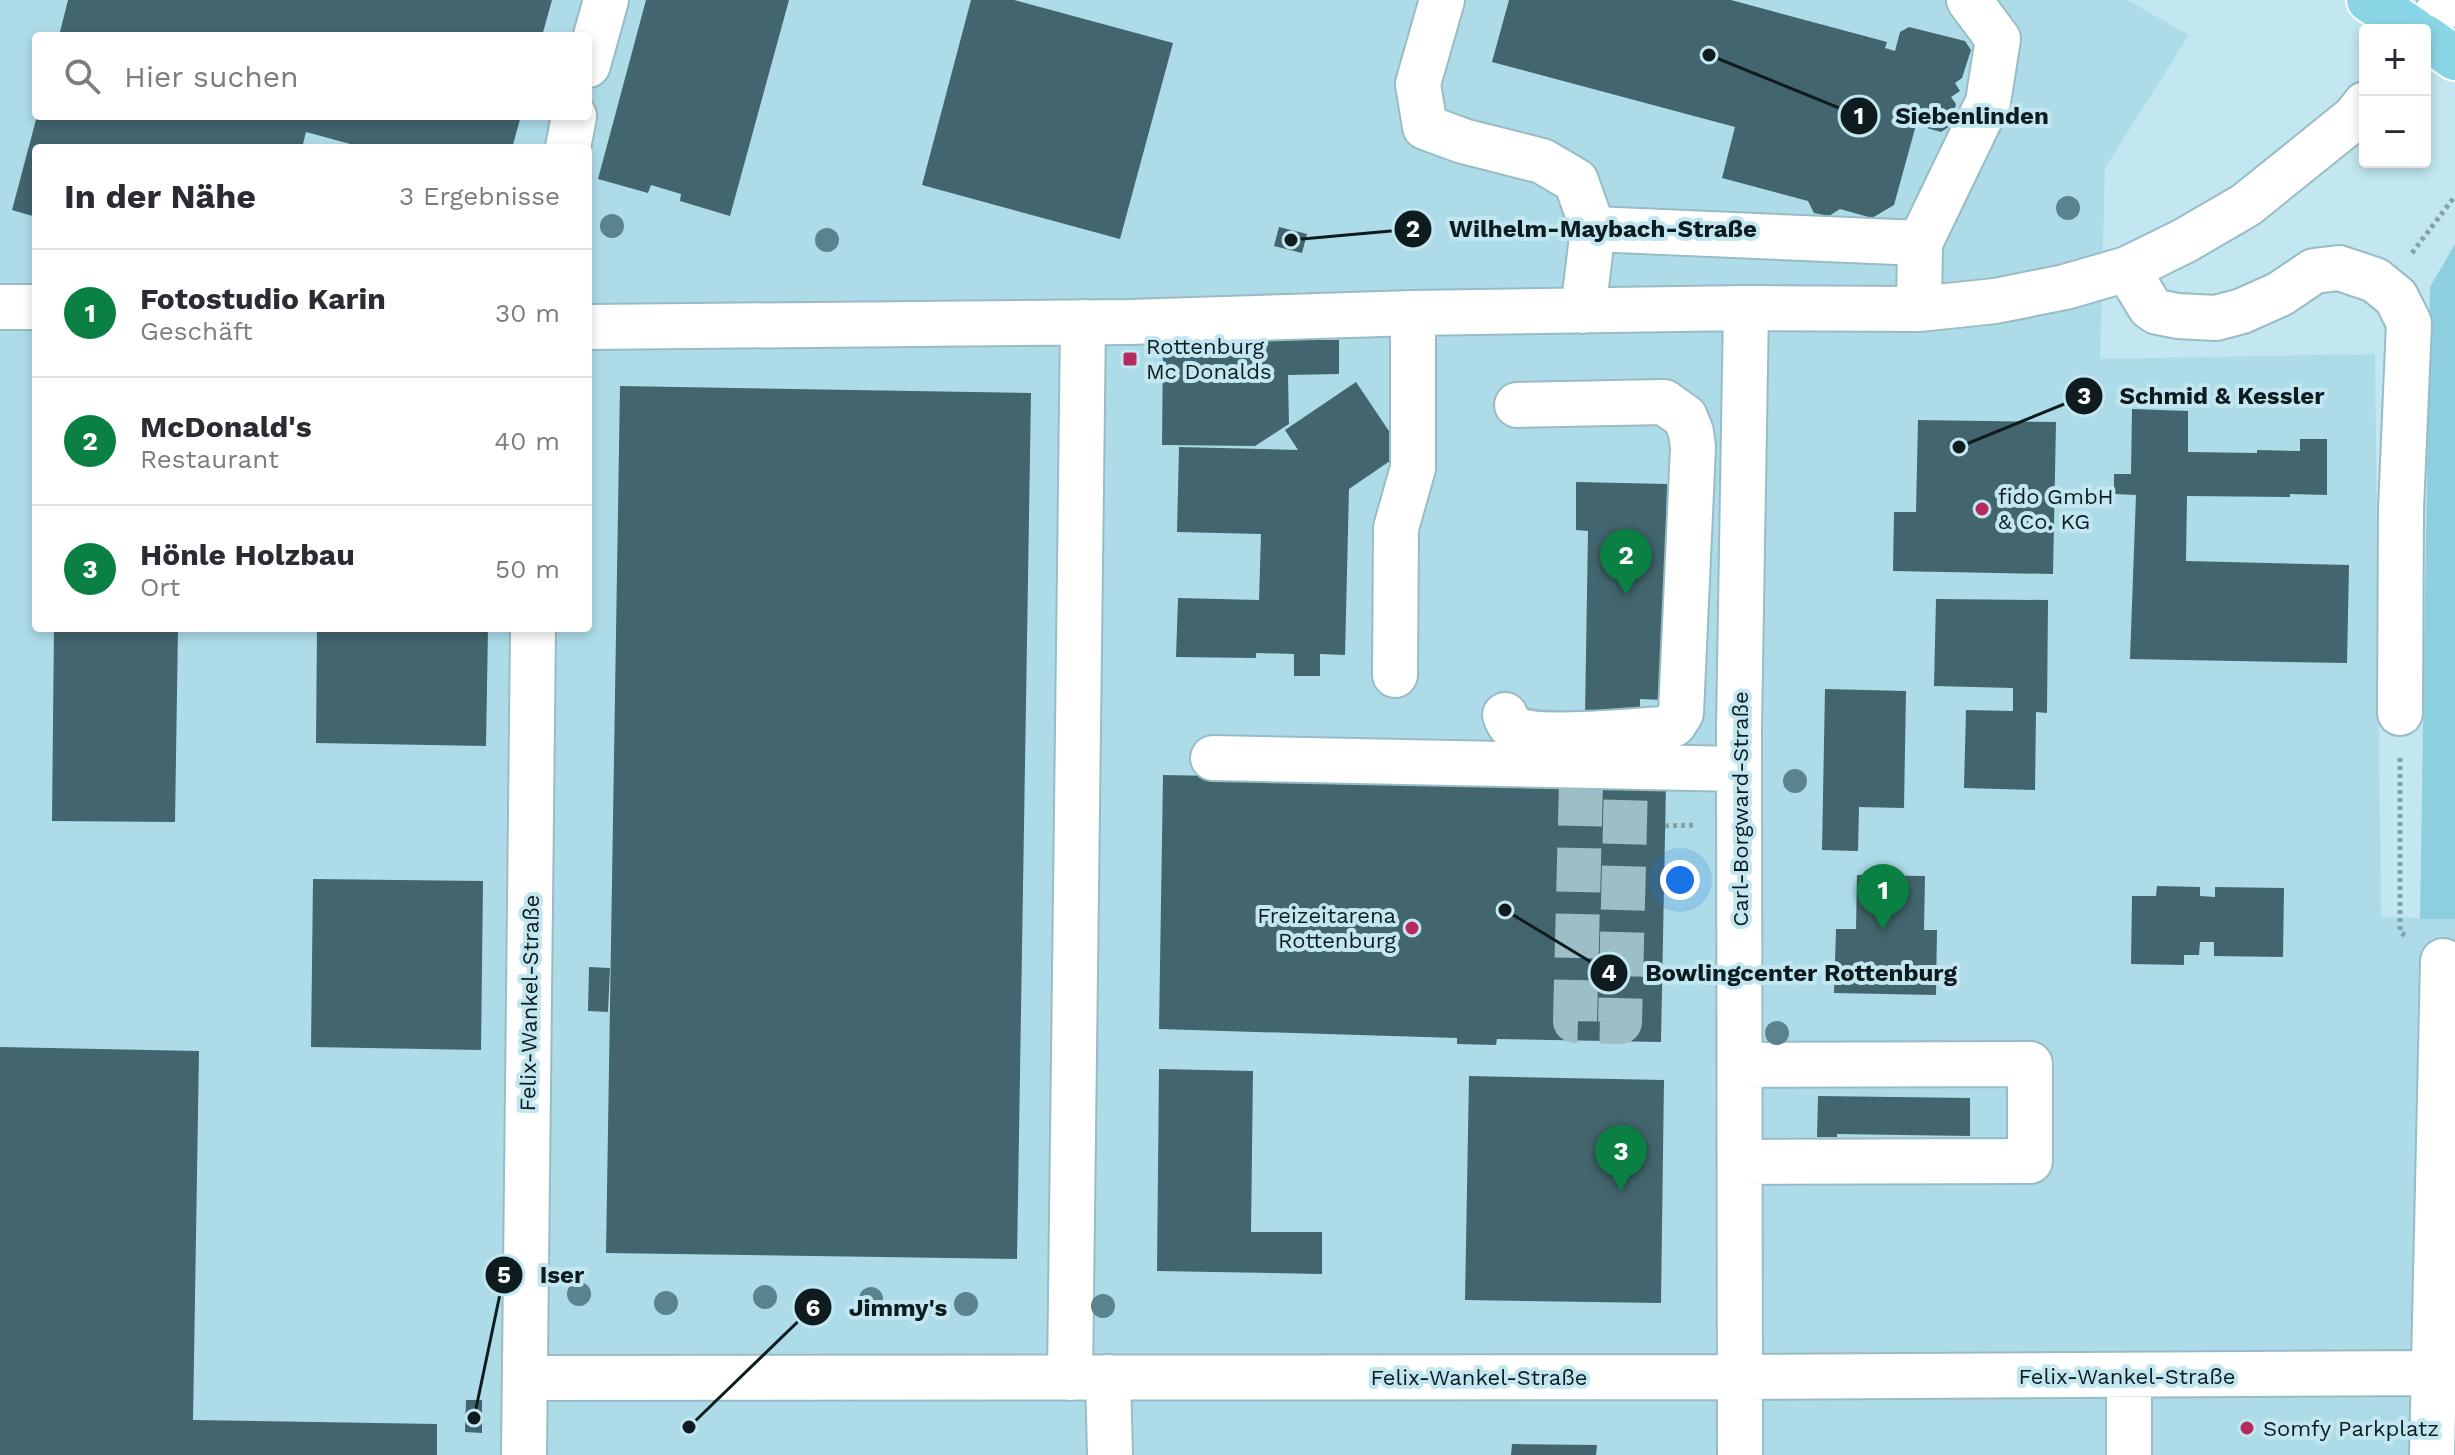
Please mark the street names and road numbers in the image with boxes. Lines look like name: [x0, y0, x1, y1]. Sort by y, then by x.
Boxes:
street label: Carl-Borgward-Straße: [1728, 691, 1753, 927]
street label: Felix-Wankel-Straße: [515, 894, 544, 1112]
street label: Felix-Wankel-Straße: [2019, 1364, 2235, 1389]
street label: Felix-Wankel-Straße: [1371, 1365, 1587, 1390]

